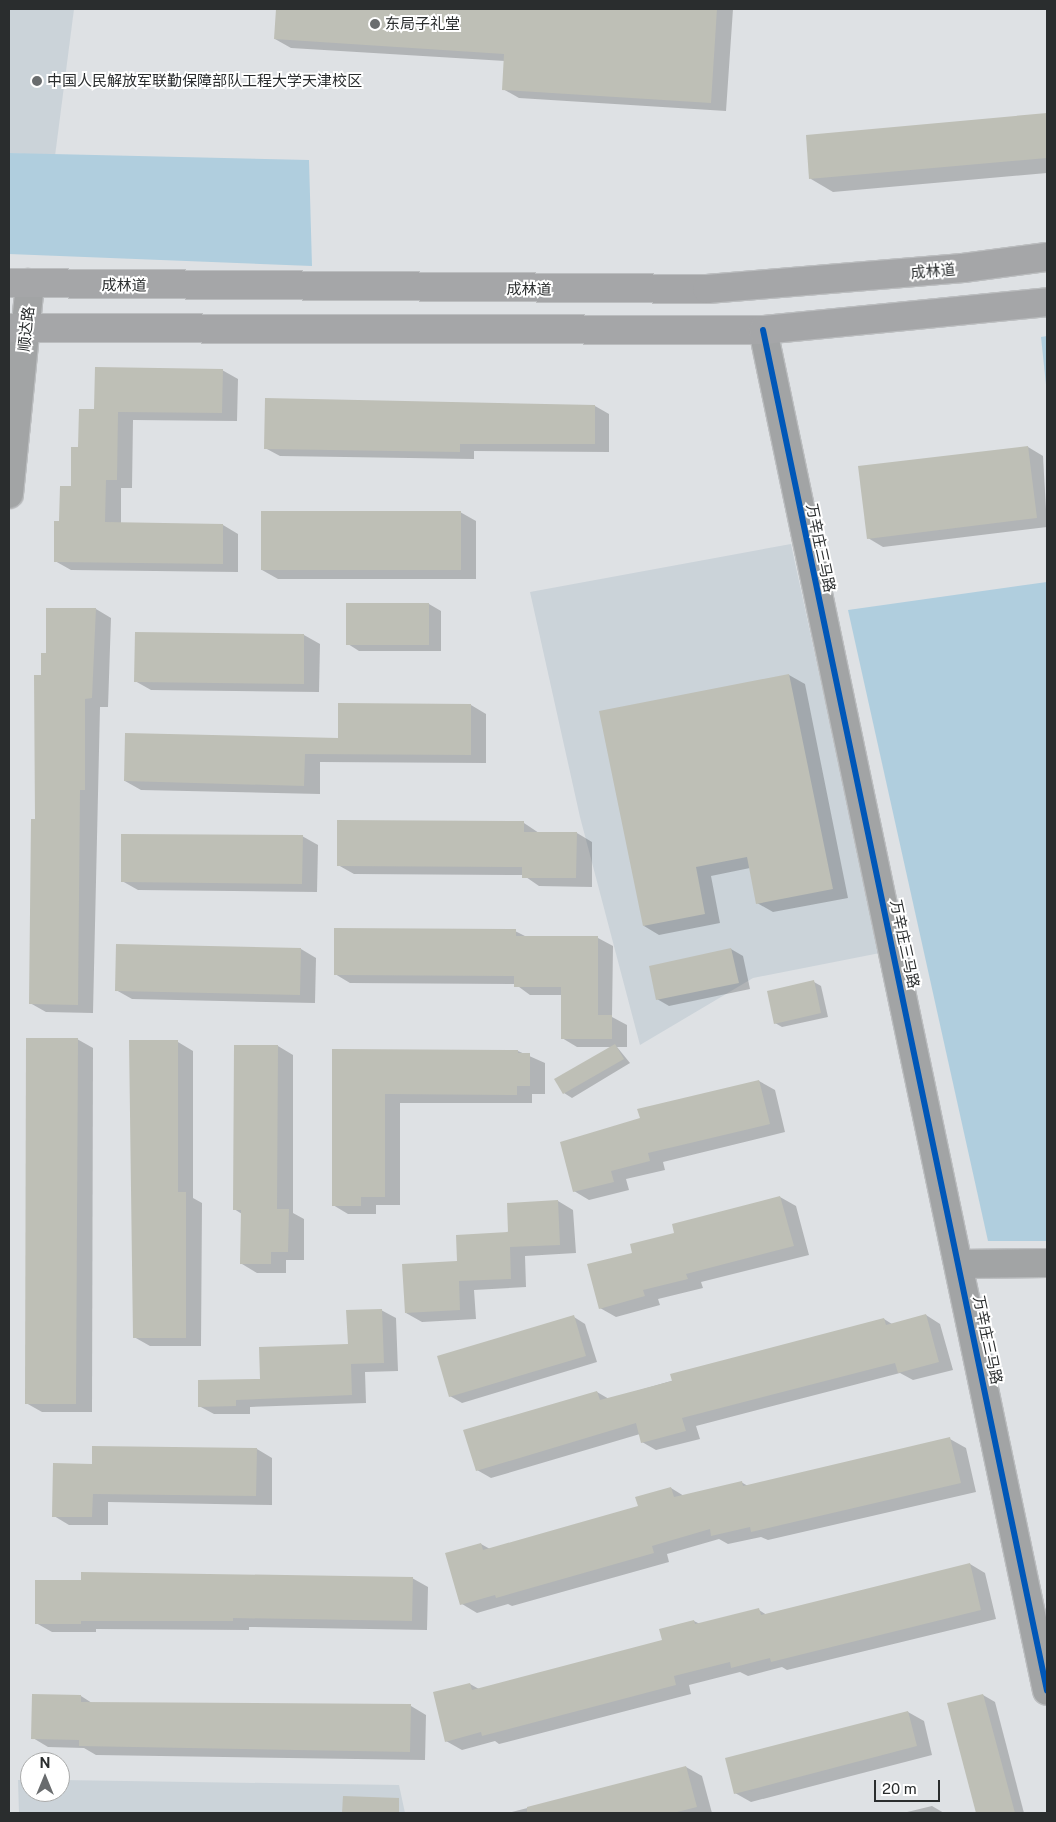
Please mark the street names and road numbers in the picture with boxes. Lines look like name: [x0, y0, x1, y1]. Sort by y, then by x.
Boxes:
street label: 成林道: [910, 260, 956, 282]
street label: 成林道: [101, 276, 147, 294]
street label: 成林道: [506, 280, 552, 298]
street label: 顺达路: [15, 306, 37, 352]
street label: 万辛庄三马路: [803, 502, 839, 594]
street label: 万辛庄三马路: [887, 898, 923, 990]
street label: 万辛庄三马路: [970, 1294, 1006, 1386]

